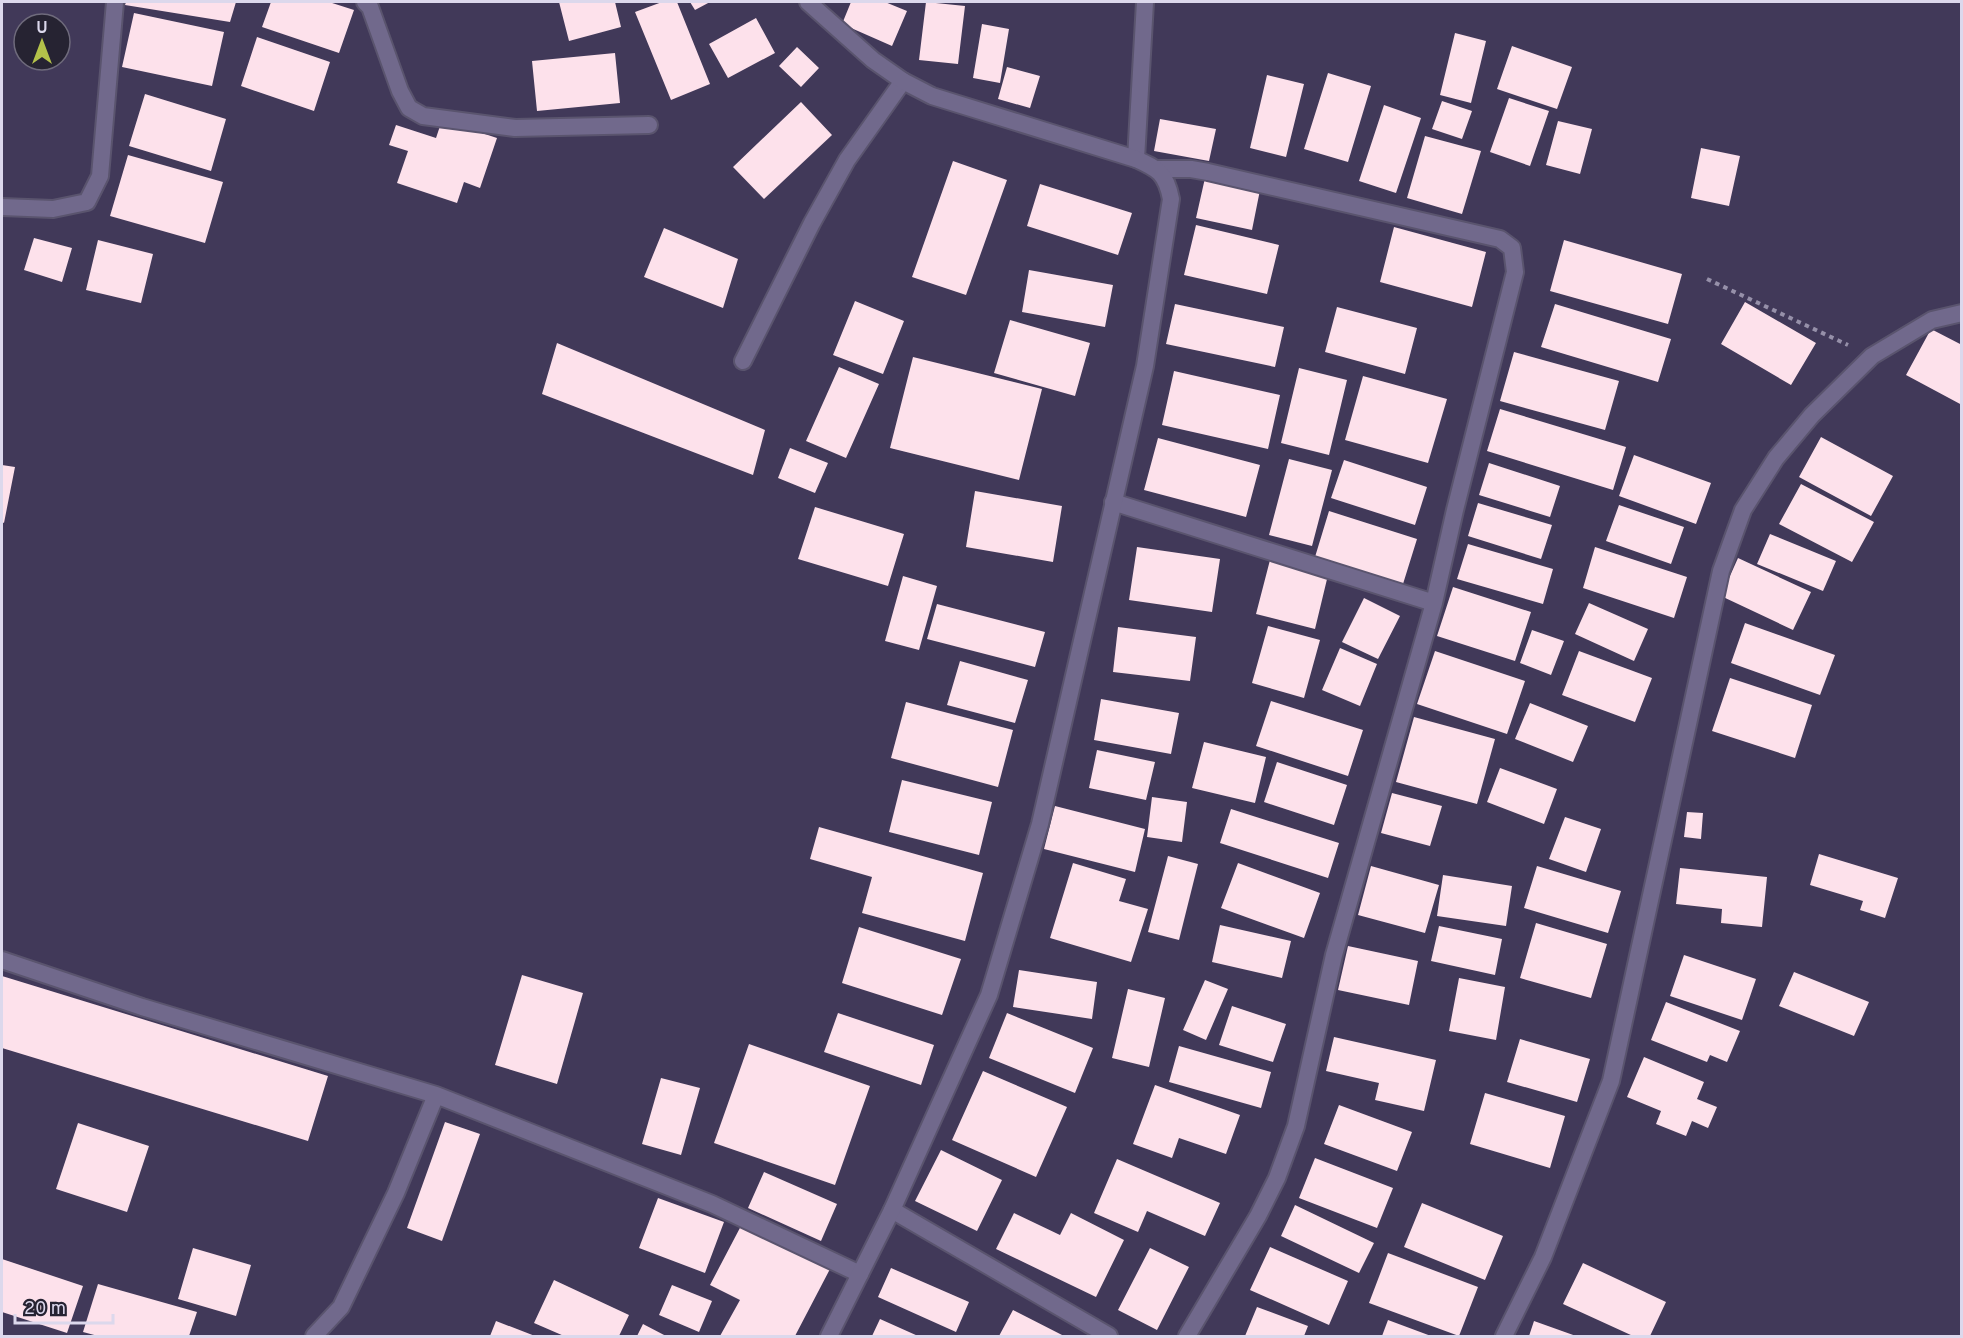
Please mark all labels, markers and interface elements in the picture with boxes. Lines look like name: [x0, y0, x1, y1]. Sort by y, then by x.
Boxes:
north arrow: [12, 12, 72, 72]
text: U: [36, 19, 48, 39]
scale bar: [15, 1287, 112, 1325]
text: 20 m: [24, 1298, 66, 1321]

